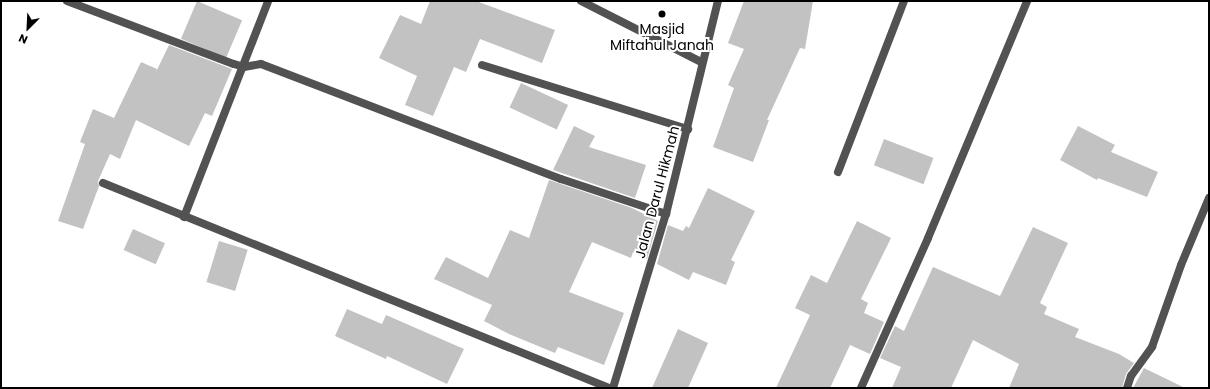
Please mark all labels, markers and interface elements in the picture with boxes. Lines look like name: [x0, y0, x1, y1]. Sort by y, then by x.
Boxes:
north arrow: [8, 8, 48, 48]
marker: Masjid Miftahul Janah: [657, 9, 667, 19]
place label: Masjid Miftahul Janah: [610, 21, 714, 54]
text: N: [16, 30, 30, 48]
street label: Jalan Darul Hikmah: [631, 124, 683, 260]

